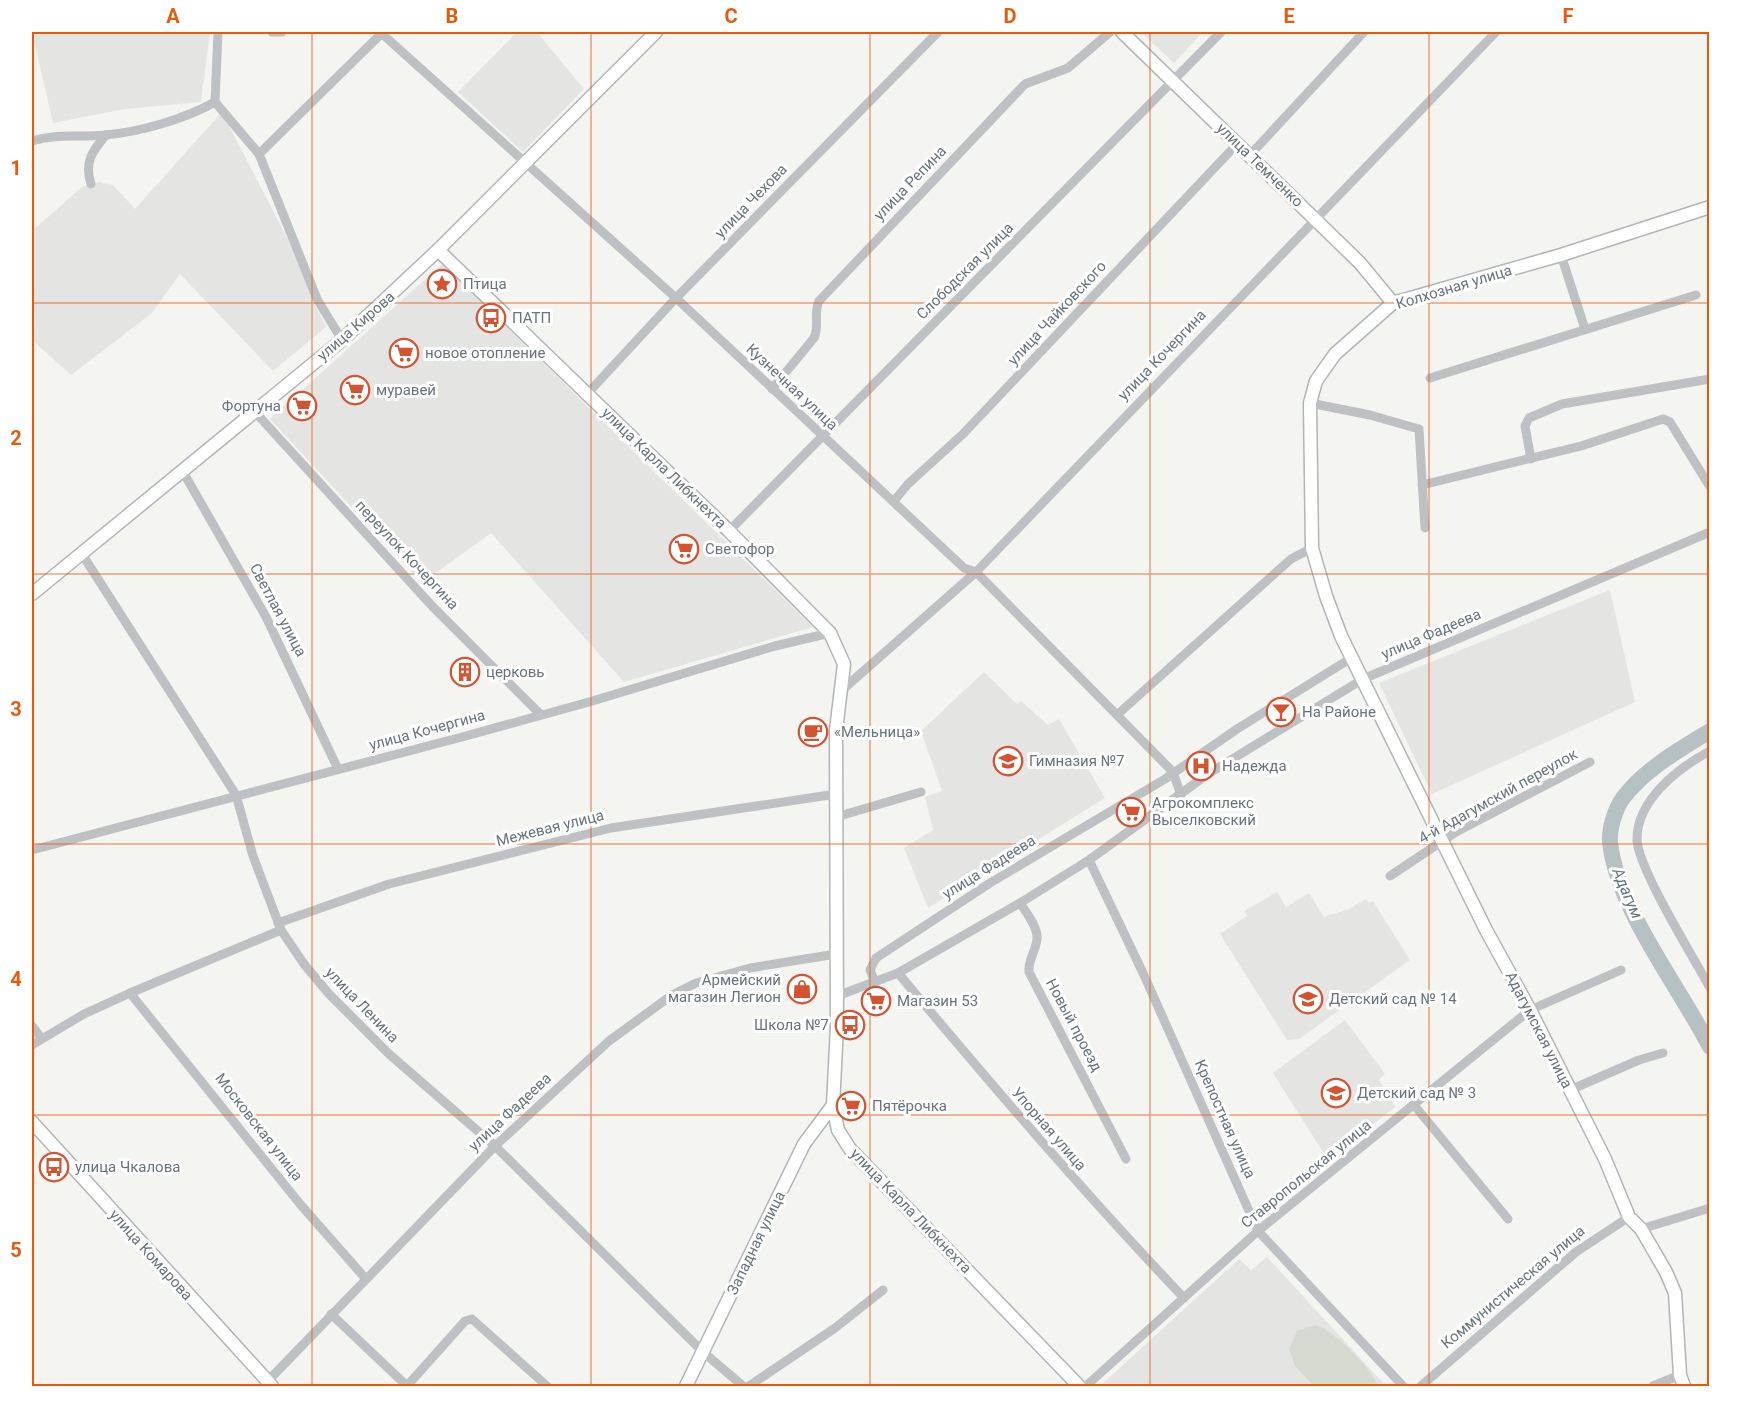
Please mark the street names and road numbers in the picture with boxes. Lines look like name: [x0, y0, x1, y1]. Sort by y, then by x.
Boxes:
street label: улица Темченко: [1213, 119, 1307, 211]
street label: улица Репина: [870, 142, 950, 224]
street label: улица Чехова: [711, 160, 791, 242]
street label: Слободская улица: [913, 219, 1017, 323]
street label: улица Чайковского: [1004, 257, 1110, 369]
street label: Колхозная улица: [1394, 261, 1514, 313]
street label: улица Кирова: [314, 287, 398, 365]
street label: улица Кочергина: [1114, 306, 1210, 404]
street label: Кузнечная улица: [742, 340, 842, 434]
street label: улица Карла Либкнехта: [598, 404, 730, 532]
street label: переулок Кочергина: [352, 497, 462, 613]
street label: Светлая улица: [246, 560, 310, 660]
street label: улица Фадеева: [1379, 605, 1483, 663]
street label: улица Кочергина: [367, 706, 487, 754]
street label: 4-й Адагумский переулок: [1416, 745, 1580, 847]
street label: Межевая улица: [494, 806, 606, 850]
street label: улица Фадеева: [939, 831, 1039, 903]
street label: улица Ленина: [322, 964, 402, 1046]
street label: Адагумская улица: [1502, 969, 1576, 1091]
street label: Новый проезд: [1042, 976, 1106, 1074]
street label: Крепостная улица: [1191, 1057, 1259, 1181]
street label: улица Фадеева: [465, 1069, 555, 1155]
street label: Московская улица: [211, 1070, 307, 1184]
street label: Упорная улица: [1008, 1084, 1090, 1174]
street label: Ставропольская улица: [1237, 1116, 1375, 1232]
street label: улица Карла Либкнехта: [847, 1145, 975, 1277]
street label: Западная улица: [723, 1188, 789, 1298]
street label: улица Комарова: [106, 1206, 196, 1304]
street label: Коммунистическая улица: [1438, 1222, 1588, 1352]

